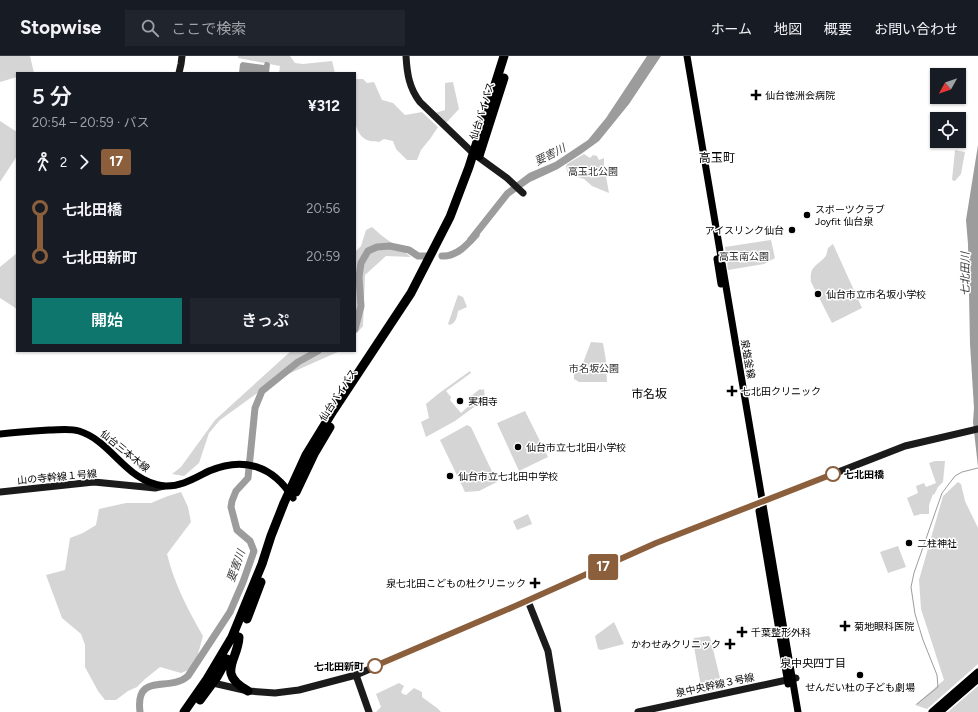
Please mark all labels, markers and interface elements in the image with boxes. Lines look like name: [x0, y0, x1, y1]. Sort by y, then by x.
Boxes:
search box: [125, 10, 405, 46]
text: Stopwise: [20, 16, 101, 39]
icon: search: [139, 17, 161, 39]
text: ここで検索: [171, 20, 246, 38]
text: ホーム: [710, 21, 752, 38]
text: 地図: [774, 21, 802, 38]
text: 概要: [824, 21, 852, 38]
text: お問い合わせ: [874, 21, 958, 38]
north arrow: [930, 68, 966, 104]
map controls: [930, 68, 966, 148]
street label: 仙台バイパス: [467, 81, 497, 141]
text: 5 分: [32, 83, 72, 110]
marker: 仙台徳洲会病院: [750, 89, 762, 101]
place label: 仙台徳洲会病院: [765, 89, 835, 102]
text: ¥312: [308, 97, 340, 115]
button: locate: [930, 112, 966, 148]
text: 20:54 – 20:59 · バス: [32, 115, 149, 130]
water label: 要害川: [532, 141, 569, 168]
icon: walk: [32, 151, 54, 173]
icon: forward: [73, 151, 95, 173]
district label: 高玉町: [699, 151, 735, 165]
text: 17: [109, 153, 123, 170]
text: 2: [60, 155, 67, 170]
park label: 高玉北公園: [568, 165, 618, 178]
text: 七北田橋: [62, 201, 122, 219]
text: 20:56: [306, 201, 340, 216]
place label: スポーツクラブ Joyfit 仙台泉: [815, 203, 885, 228]
marker: スポーツクラブ Joyfit 仙台泉: [802, 210, 812, 220]
place label: アイスリンク仙台: [705, 224, 784, 237]
marker: アイスリンク仙台: [787, 225, 797, 235]
text: 七北田新町: [62, 249, 137, 267]
text: 20:59: [306, 249, 340, 264]
park label: 高玉南公園: [719, 250, 769, 263]
water label: 七北田川: [959, 251, 972, 296]
place label: 仙台市立市名坂小学校: [826, 288, 926, 301]
marker: 仙台市立市名坂小学校: [813, 289, 823, 299]
button: 開始: [32, 298, 182, 344]
button: きっぷ: [190, 298, 340, 344]
street label: 泉塩釜線: [738, 338, 758, 380]
park label: 市名坂公園: [569, 362, 619, 375]
street label: 仙台バイパス: [316, 366, 360, 424]
marker: 七北田クリニック: [726, 385, 738, 397]
place label: 七北田クリニック: [741, 385, 821, 398]
district label: 市名坂: [631, 387, 667, 401]
place label: 実相寺: [468, 395, 498, 408]
marker: 実相寺: [455, 396, 465, 406]
street label: 仙台三本木線: [98, 427, 152, 475]
place label: 仙台市立七北田小学校: [526, 441, 626, 454]
marker: 仙台市立七北田小学校: [513, 442, 523, 452]
marker: 七北田橋: [825, 466, 841, 482]
street label: 山の寺幹線１号線: [17, 467, 97, 487]
place label: 七北田橋: [844, 468, 884, 481]
place label: 仙台市立七北田中学校: [458, 470, 558, 483]
marker: 仙台市立七北田中学校: [445, 471, 455, 481]
place label: 二柱神社: [917, 537, 957, 550]
marker: 二柱神社: [904, 538, 914, 548]
water label: 要害川: [224, 547, 248, 584]
line badge: 17: [585, 554, 621, 580]
text: 17: [596, 558, 610, 575]
place label: 泉七北田こどもの杜クリニック: [386, 577, 526, 590]
marker: 泉七北田こどもの杜クリニック: [529, 577, 541, 589]
marker: 菊地眼科医院: [839, 620, 851, 632]
place label: 菊地眼科医院: [854, 620, 914, 633]
marker: 千葉整形外科: [736, 626, 748, 638]
place label: 千葉整形外科: [751, 626, 811, 639]
place label: かわせみクリニック: [631, 638, 721, 651]
marker: かわせみクリニック: [724, 638, 736, 650]
district label: 泉中央四丁目: [780, 657, 846, 670]
marker: 七北田新町: [367, 658, 383, 674]
place label: 七北田新町: [314, 660, 364, 673]
street label: 泉中央幹線３号線: [675, 670, 755, 700]
marker: せんだい杜の子ども劇場: [855, 670, 865, 680]
place label: せんだい杜の子ども劇場: [805, 681, 915, 694]

